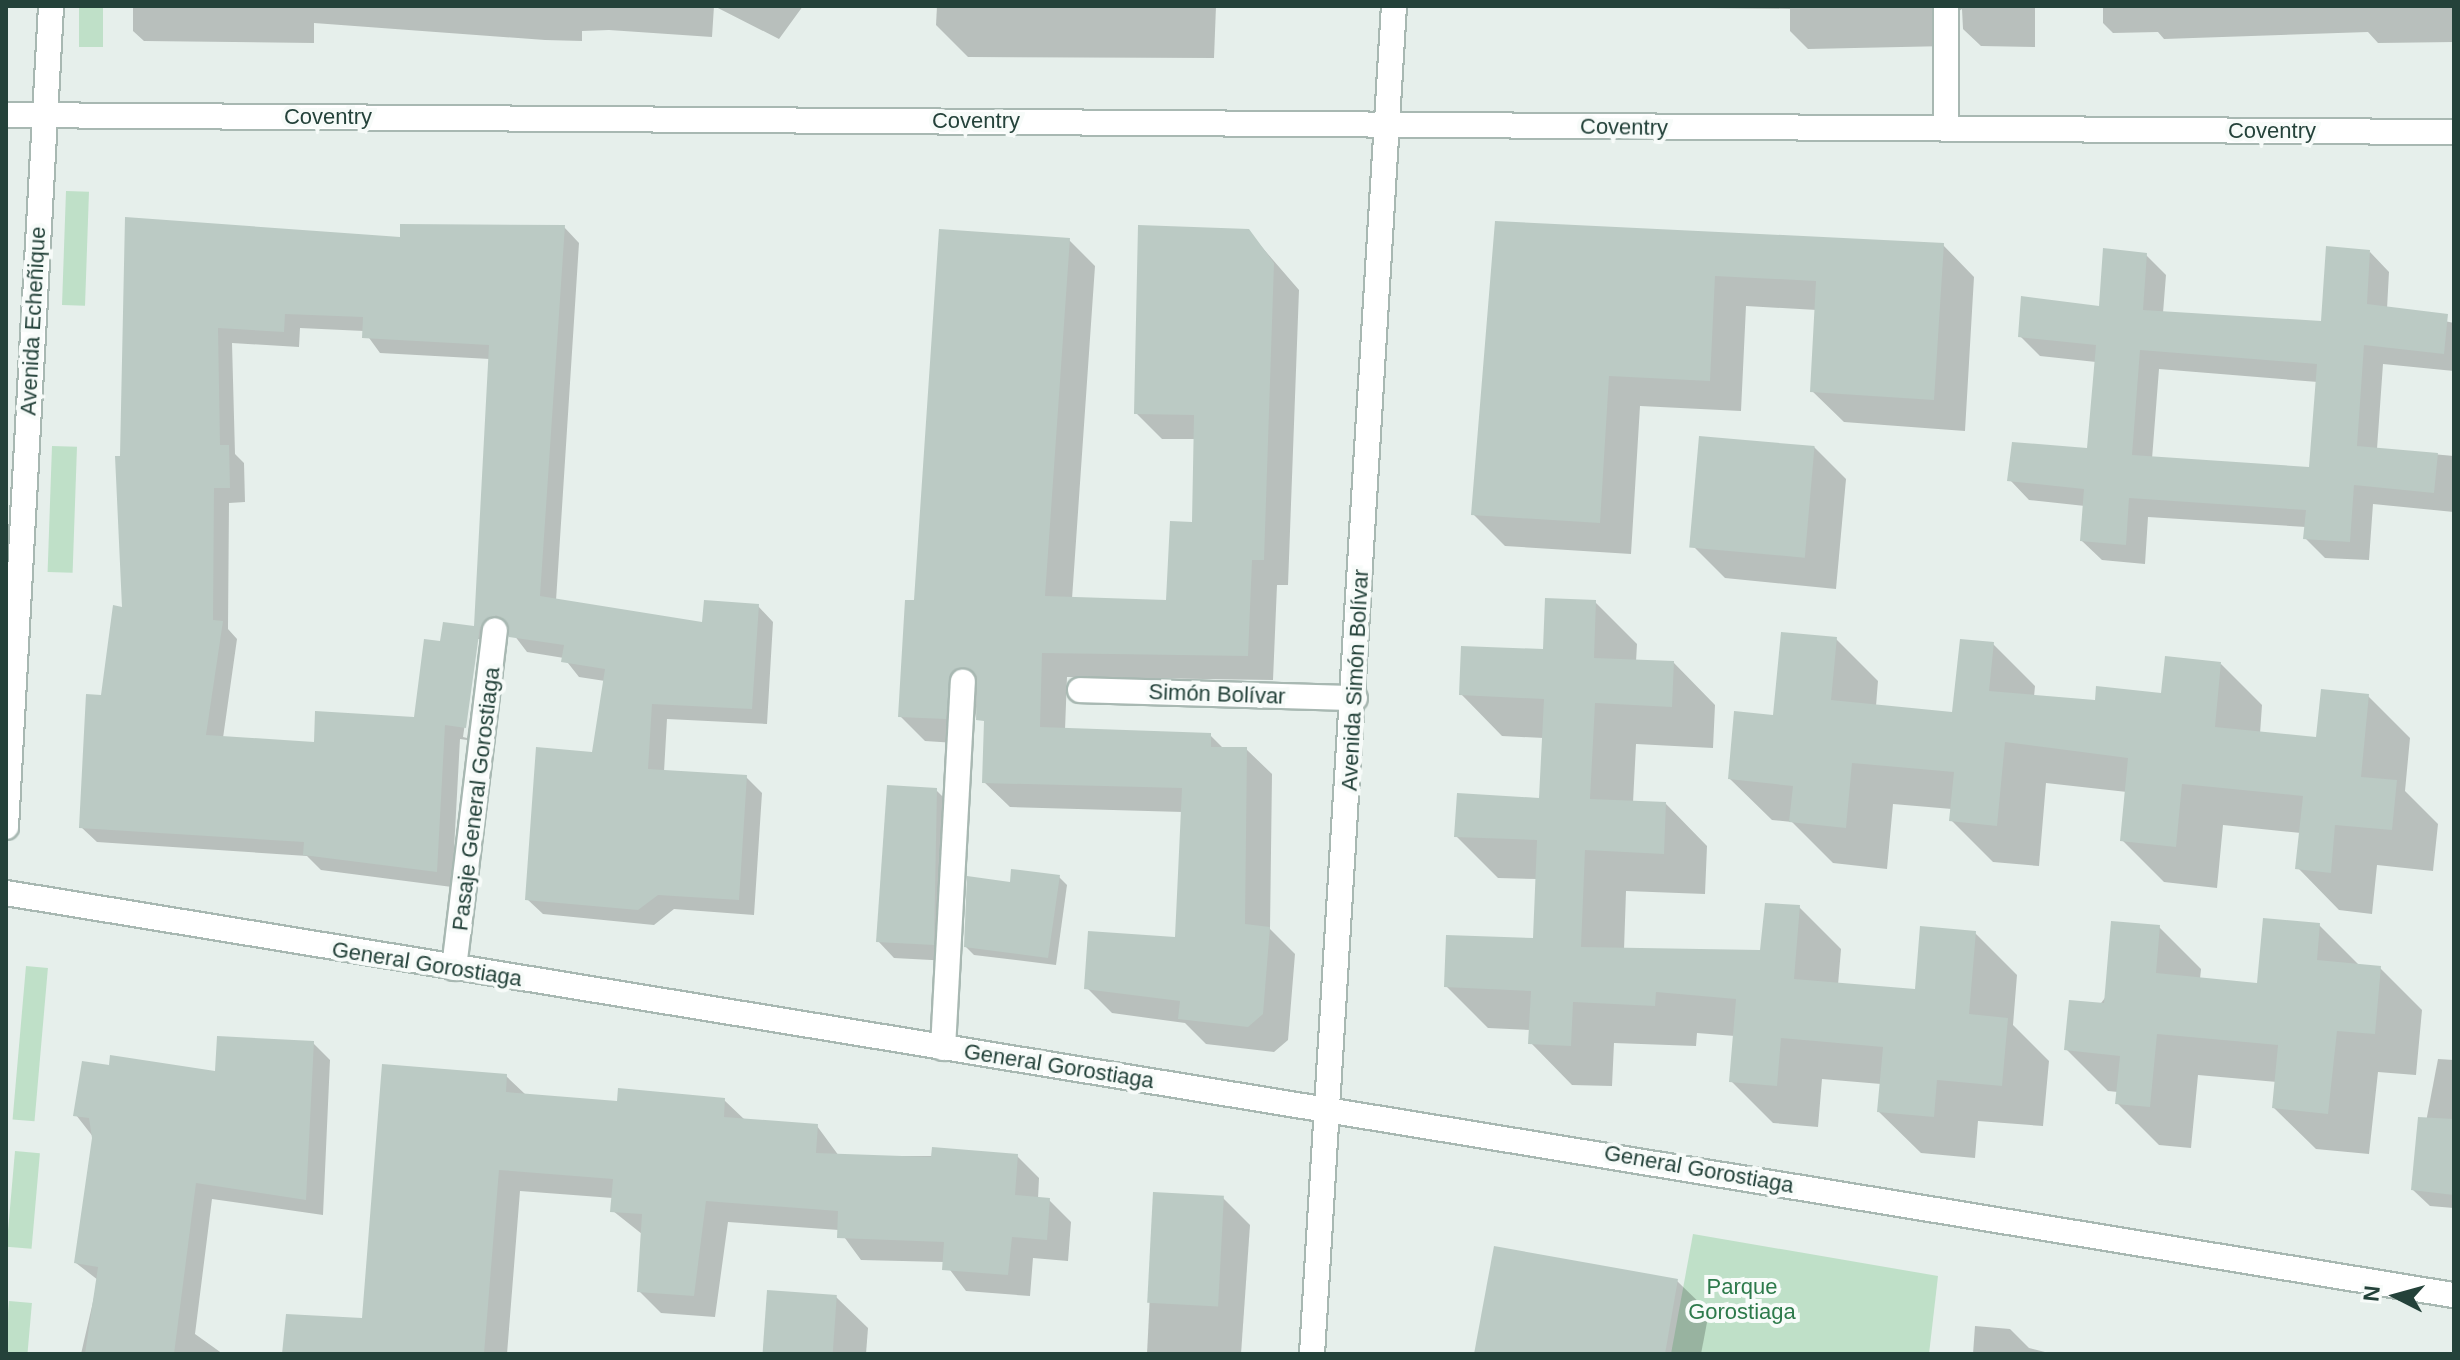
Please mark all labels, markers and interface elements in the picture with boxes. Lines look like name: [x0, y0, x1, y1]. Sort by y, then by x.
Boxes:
street label: Coventry: [284, 104, 372, 130]
street label: Coventry: [932, 108, 1020, 134]
street label: Coventry: [1580, 113, 1668, 141]
street label: Coventry: [2228, 118, 2316, 144]
street label: Avenida Echeñique: [15, 226, 51, 416]
street label: Avenida Simón Bolívar: [1336, 568, 1374, 792]
street label: Pasaje General Gorostiaga: [447, 666, 505, 932]
street label: Simón Bolívar: [1148, 678, 1286, 710]
street label: General Gorostiaga: [330, 936, 524, 992]
street label: General Gorostiaga: [962, 1038, 1156, 1094]
street label: General Gorostiaga: [1602, 1139, 1796, 1199]
north arrow: [2356, 1256, 2436, 1336]
park label: Parque Gorostiaga: [1688, 1273, 1796, 1324]
text: N: [2358, 1284, 2385, 1303]

